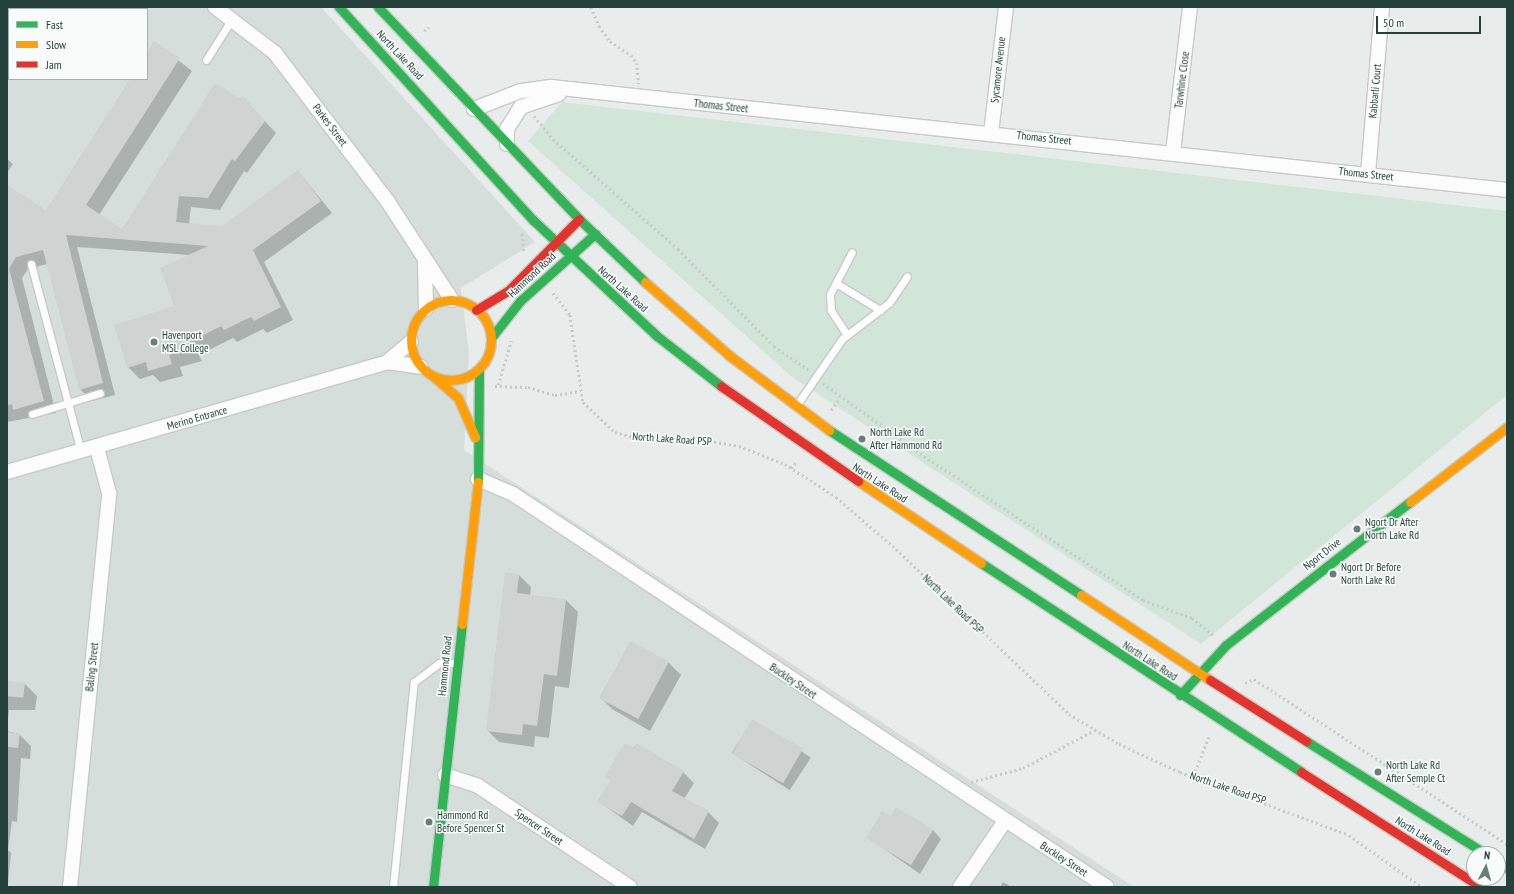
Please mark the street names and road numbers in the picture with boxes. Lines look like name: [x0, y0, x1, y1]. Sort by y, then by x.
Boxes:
street label: North Lake Road: [374, 28, 426, 82]
street label: Sycamore Avenue: [988, 36, 1008, 104]
street label: Tarwhine Close: [1172, 51, 1192, 109]
street label: Kabbarli Court: [1366, 63, 1384, 119]
street label: Thomas Street: [693, 97, 749, 115]
street label: Parkes Street: [310, 101, 350, 149]
street label: Thomas Street: [1016, 129, 1072, 147]
street label: Thomas Street: [1338, 165, 1394, 183]
street label: Hammond Road: [506, 250, 558, 300]
street label: North Lake Road: [595, 263, 651, 315]
street label: Merino Entrance: [165, 403, 229, 433]
street label: North Lake Road PSP: [632, 430, 712, 448]
street label: North Lake Road: [850, 460, 910, 506]
street label: Ngort Drive: [1301, 535, 1343, 573]
street label: North Lake Road PSP: [920, 572, 986, 636]
street label: Hammond Road: [435, 635, 455, 697]
street label: North Lake Road: [1120, 638, 1180, 684]
street label: Baling Street: [83, 642, 101, 692]
street label: Buckley Street: [767, 660, 819, 702]
street label: North Lake Road PSP: [1188, 769, 1268, 807]
street label: Spencer Street: [512, 806, 566, 848]
street label: North Lake Road: [1393, 814, 1453, 858]
street label: Buckley Street: [1038, 839, 1090, 879]

